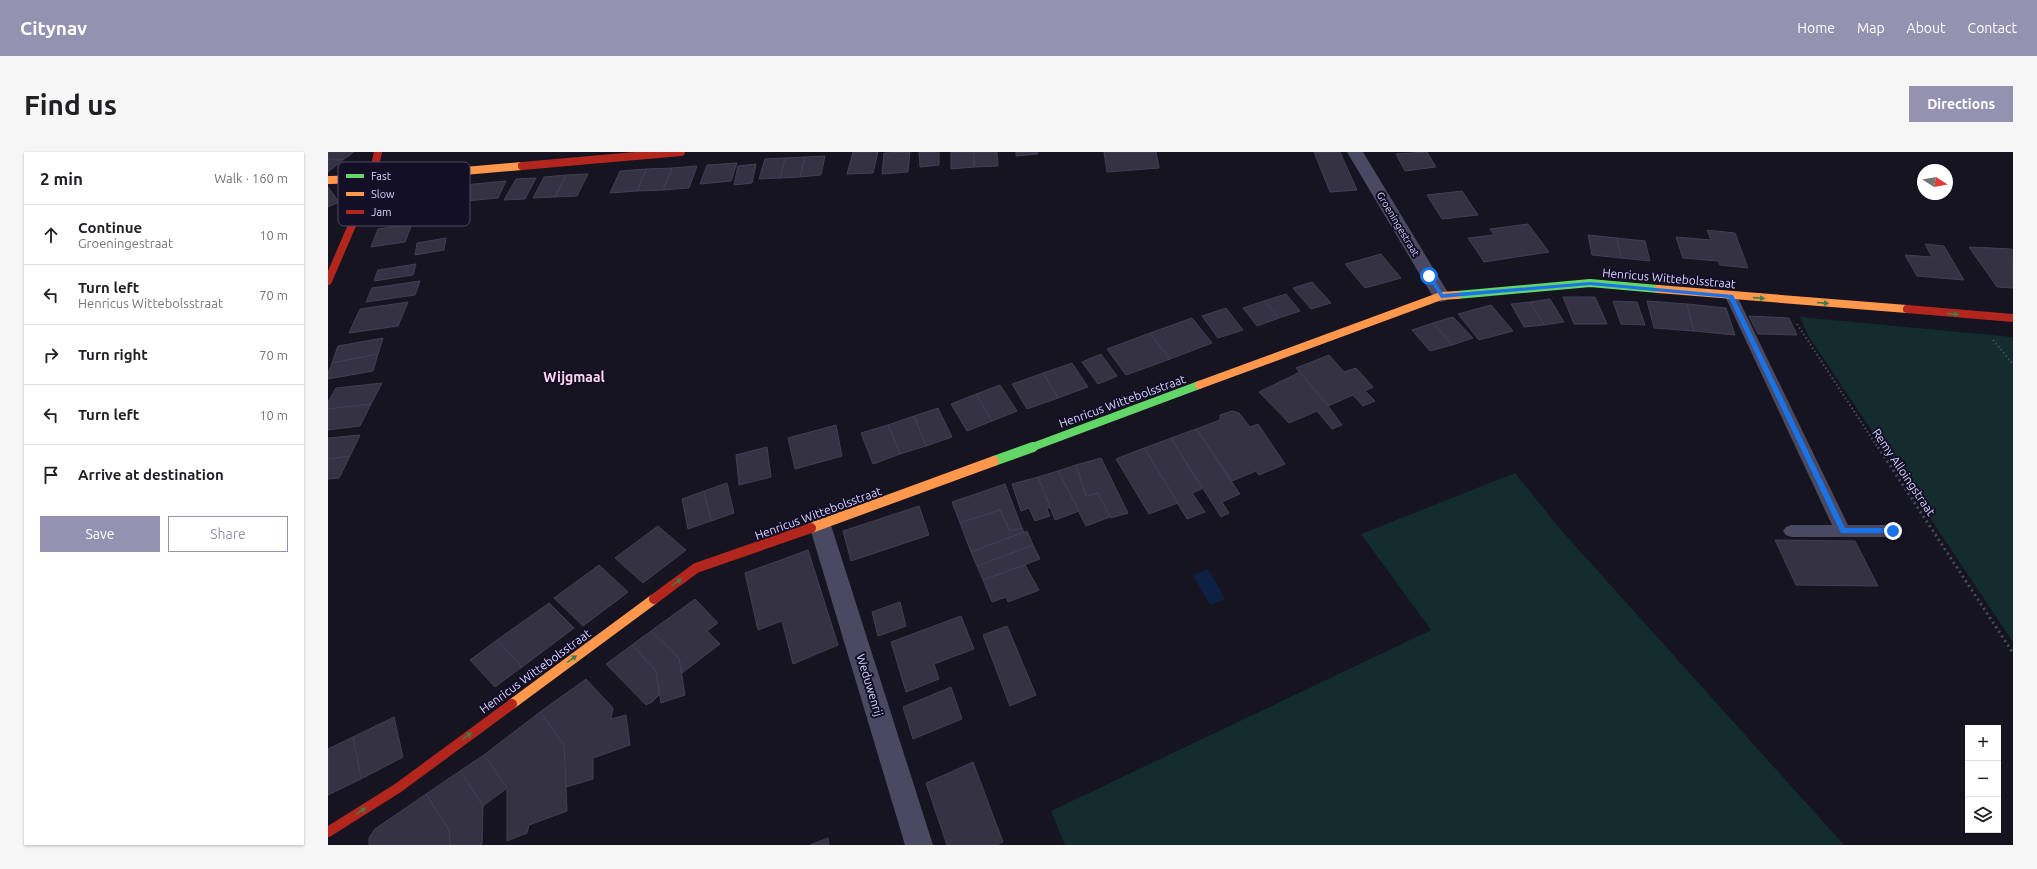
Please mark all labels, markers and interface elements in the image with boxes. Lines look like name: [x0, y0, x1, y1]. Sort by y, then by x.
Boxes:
text: Citynav: [20, 17, 87, 39]
text: Home: [1797, 20, 1835, 36]
text: Map: [1857, 20, 1885, 36]
text: About: [1907, 20, 1946, 36]
text: Contact: [1968, 20, 2017, 36]
button: Directions: [1909, 86, 2013, 122]
text: Find us: [24, 89, 117, 120]
legend: [338, 162, 470, 226]
north arrow: [1917, 164, 1953, 200]
text: 2 min: [40, 169, 83, 188]
text: Fast: [371, 170, 392, 182]
text: Walk · 160 m: [214, 171, 288, 185]
text: Slow: [371, 188, 395, 200]
street label: Groeningestraat: [1374, 190, 1422, 258]
text: Jam: [371, 206, 392, 218]
text: Continue: [78, 219, 142, 236]
icon: ahead: [40, 224, 62, 246]
text: 10 m: [259, 228, 288, 242]
text: Groeningestraat: [78, 236, 173, 250]
street label: Henricus Wittebolsstraat: [1602, 266, 1737, 290]
route start: [1420, 267, 1438, 285]
text: Turn left: [78, 279, 139, 296]
icon: left: [40, 284, 62, 306]
text: 70 m: [259, 288, 288, 302]
one-way arrow: [1753, 295, 1765, 302]
text: Henricus Wittebolsstraat: [78, 296, 223, 310]
one-way arrow: [1817, 300, 1829, 307]
one-way arrow: [1947, 310, 1959, 317]
icon: right: [40, 344, 62, 366]
text: Turn right: [78, 346, 148, 363]
text: 70 m: [259, 348, 288, 362]
district label: Wijgmaal: [543, 369, 605, 385]
street label: Henricus Wittebolsstraat: [1057, 372, 1187, 430]
icon: left: [40, 404, 62, 426]
text: Turn left: [78, 406, 139, 423]
text: 10 m: [259, 408, 288, 422]
street label: Remy Alloingstraat: [1870, 426, 1938, 518]
icon: arrive: [40, 464, 62, 486]
text: Arrive at destination: [78, 466, 224, 483]
street label: Henricus Wittebolsstraat: [753, 484, 883, 542]
button: Save: [40, 516, 160, 552]
button: Share: [168, 516, 288, 552]
route end: [1884, 522, 1902, 540]
one-way arrow: [671, 578, 682, 586]
street label: Henricus Wittebolsstraat: [477, 626, 593, 716]
street label: Weduwenrij: [854, 652, 886, 718]
one-way arrow: [566, 655, 577, 663]
map controls: [1965, 725, 2001, 833]
button: +: [1965, 725, 2001, 761]
one-way arrow: [462, 732, 473, 740]
button: −: [1965, 761, 2001, 797]
button: layers: [1965, 797, 2001, 833]
one-way arrow: [356, 807, 366, 815]

